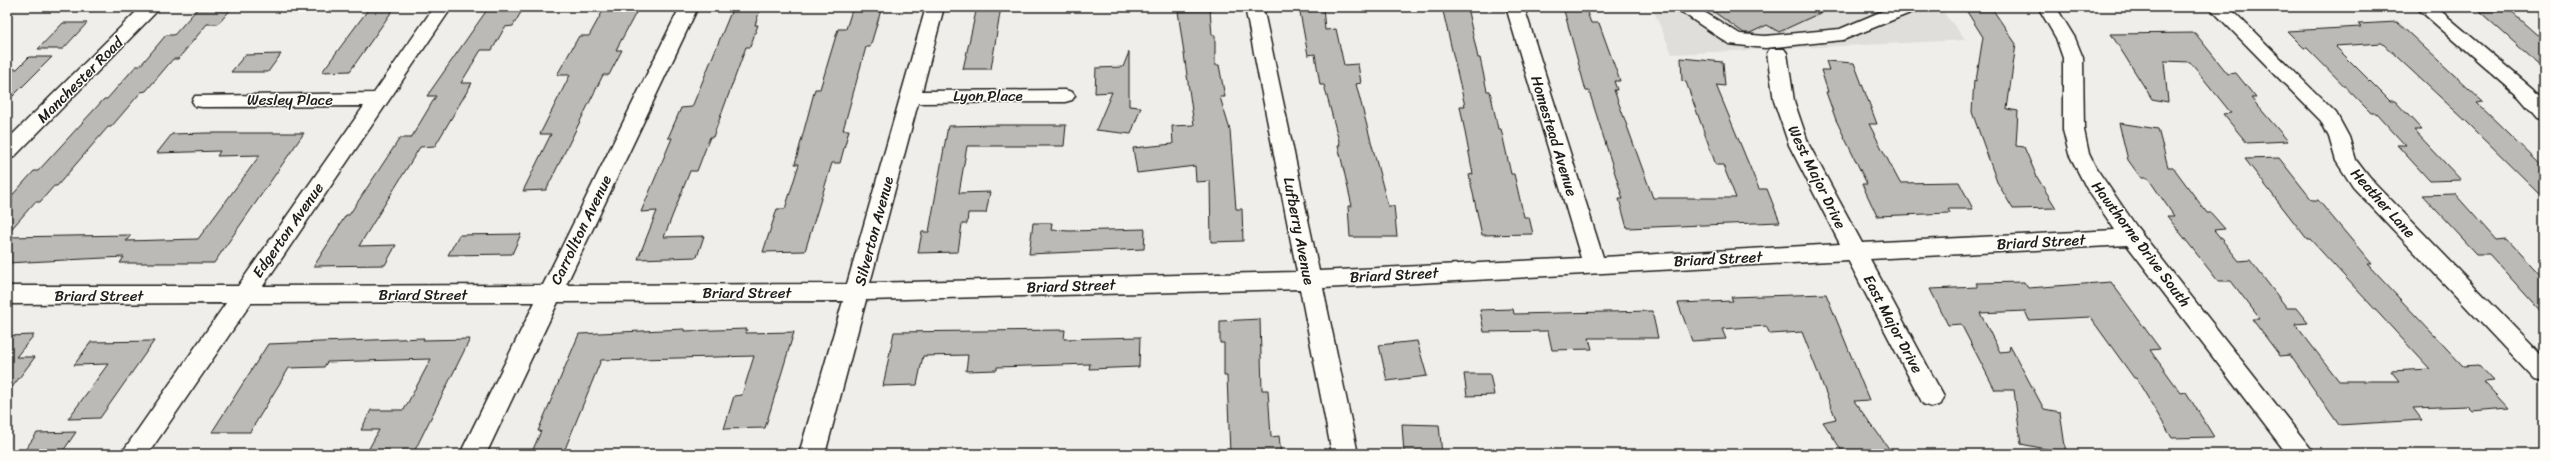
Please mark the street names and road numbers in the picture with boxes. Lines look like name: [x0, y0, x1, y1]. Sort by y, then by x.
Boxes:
street label: Manchester Road: [31, 30, 130, 129]
street label: Homestead Avenue: [1523, 72, 1585, 200]
street label: Lyon Place: [953, 83, 1023, 109]
street label: Wesley Place: [247, 87, 333, 113]
street label: West Major Drive: [1781, 121, 1854, 234]
street label: Heather Lane: [2344, 162, 2422, 245]
street label: Carrollton Avenue: [543, 171, 619, 289]
street label: Silverton Avenue: [847, 173, 901, 289]
street label: Lufberry Avenue: [1276, 175, 1322, 287]
street label: Hawthorne Drive South: [2085, 175, 2198, 313]
street label: Edgerton Avenue: [245, 177, 331, 283]
street label: Briard Street: [1996, 227, 2087, 257]
street label: Briard Street: [1673, 244, 1764, 274]
street label: Briard Street: [1349, 260, 1440, 290]
street label: East Major Drive: [1856, 270, 1930, 378]
street label: Briard Street: [1026, 271, 1117, 301]
street label: Briard Street: [703, 280, 792, 306]
street label: Briard Street: [379, 282, 468, 308]
street label: Briard Street: [55, 283, 144, 309]

